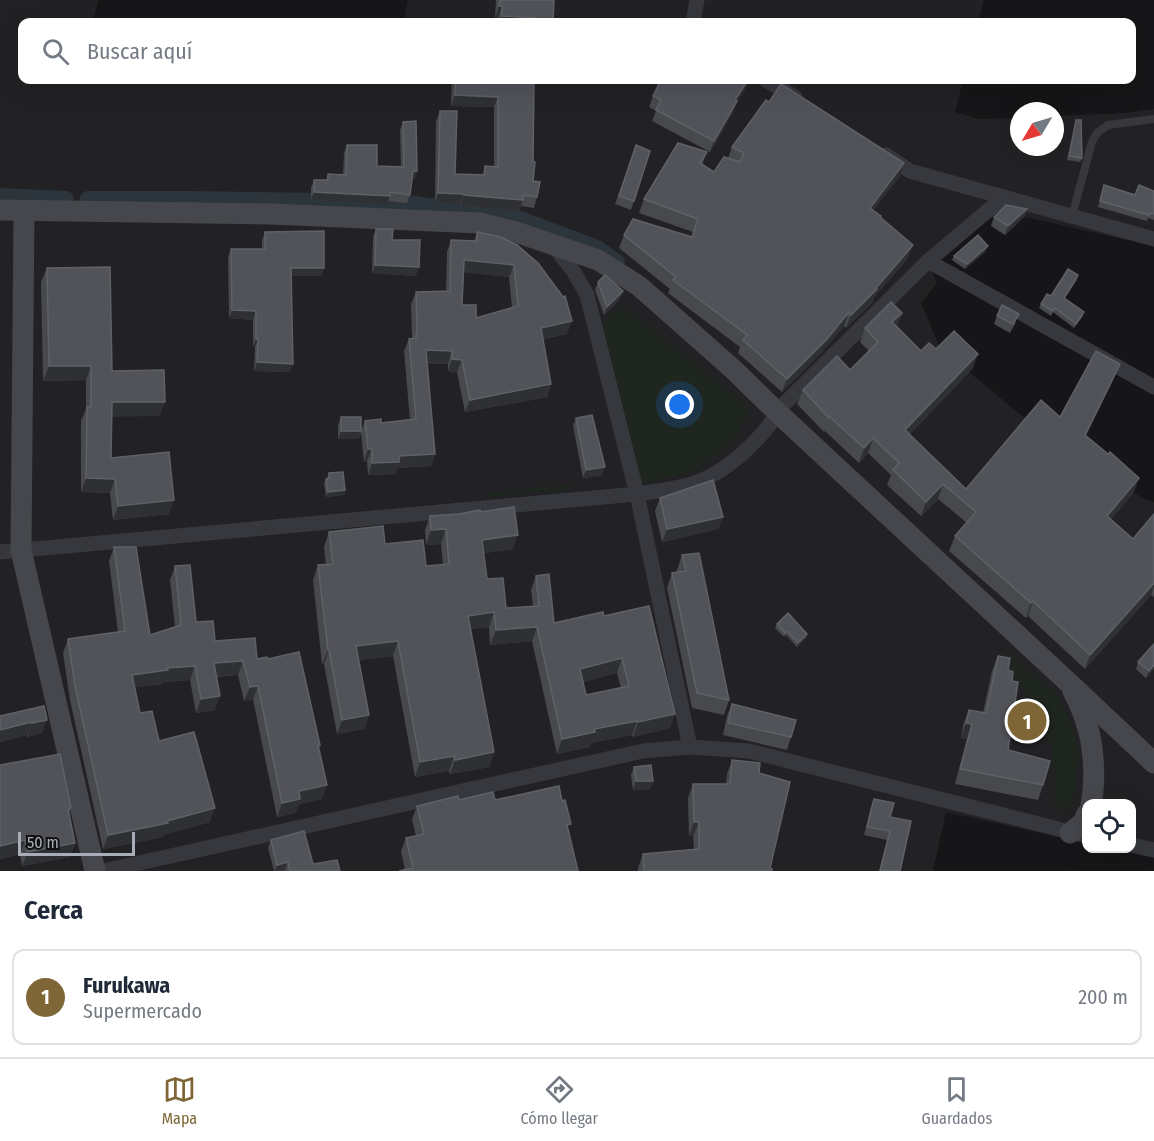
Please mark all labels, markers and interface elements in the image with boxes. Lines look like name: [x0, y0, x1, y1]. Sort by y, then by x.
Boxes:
search box: [18, 18, 1136, 84]
icon: search: [39, 35, 72, 68]
text: Buscar aquí: [87, 38, 192, 65]
north arrow: [1010, 102, 1064, 156]
your location: [665, 390, 694, 419]
pin: 1: [1008, 698, 1046, 744]
map controls: [1082, 799, 1136, 853]
button: locate: [1082, 799, 1136, 853]
scale bar: [18, 829, 135, 856]
text: 50 m: [27, 833, 59, 852]
text: Cerca: [24, 895, 83, 926]
text: Furukawa: [83, 972, 170, 999]
text: 1: [41, 985, 50, 1009]
text: 200 m: [1078, 985, 1128, 1009]
text: Supermercado: [83, 999, 202, 1023]
tab: Mapa: [162, 1073, 197, 1128]
tab: Cómo llegar: [521, 1073, 598, 1128]
tab: Guardados: [922, 1073, 992, 1128]

